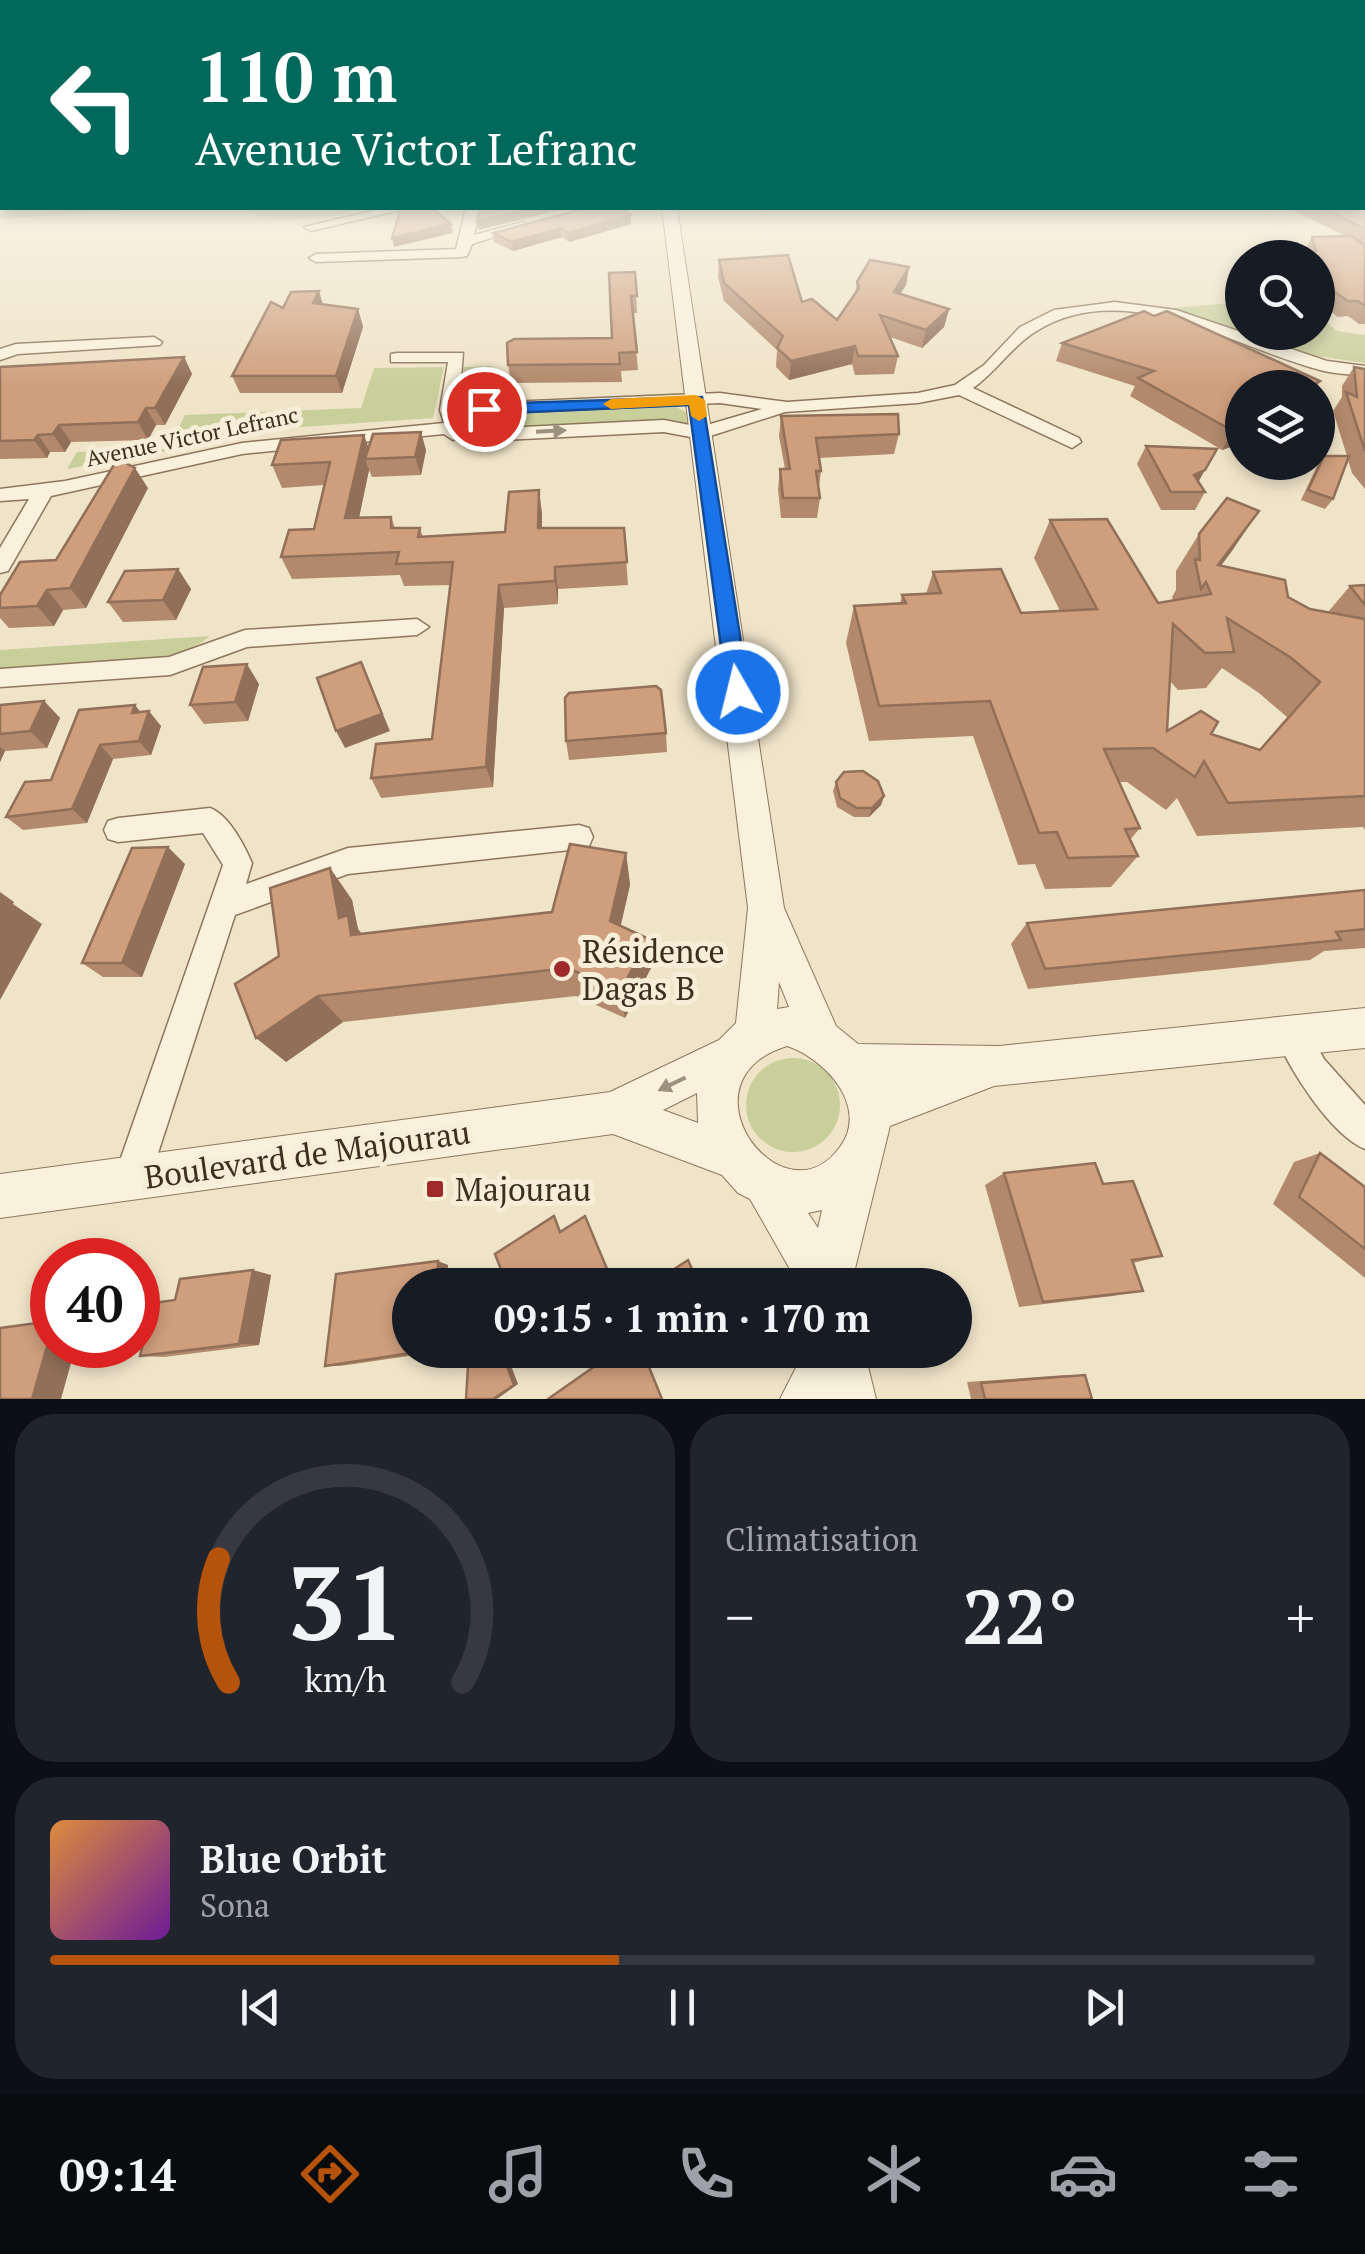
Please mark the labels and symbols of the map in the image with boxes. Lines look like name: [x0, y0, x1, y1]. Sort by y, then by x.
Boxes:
pin: [442, 367, 527, 452]
street label: Avenue Victor Lefranc: [83, 399, 301, 473]
one-way arrow: [535, 423, 567, 439]
position arrow: [686, 640, 790, 744]
place label: Résidence Dagas B: [582, 930, 725, 1009]
marker: Résidence Dagas B: [551, 958, 573, 980]
one-way arrow: [657, 1075, 686, 1092]
street label: Boulevard de Majourau: [141, 1110, 473, 1198]
place label: Majourau: [455, 1168, 591, 1210]
marker: Majourau: [424, 1178, 446, 1200]
speed limit sign: 40: [30, 1238, 160, 1368]

